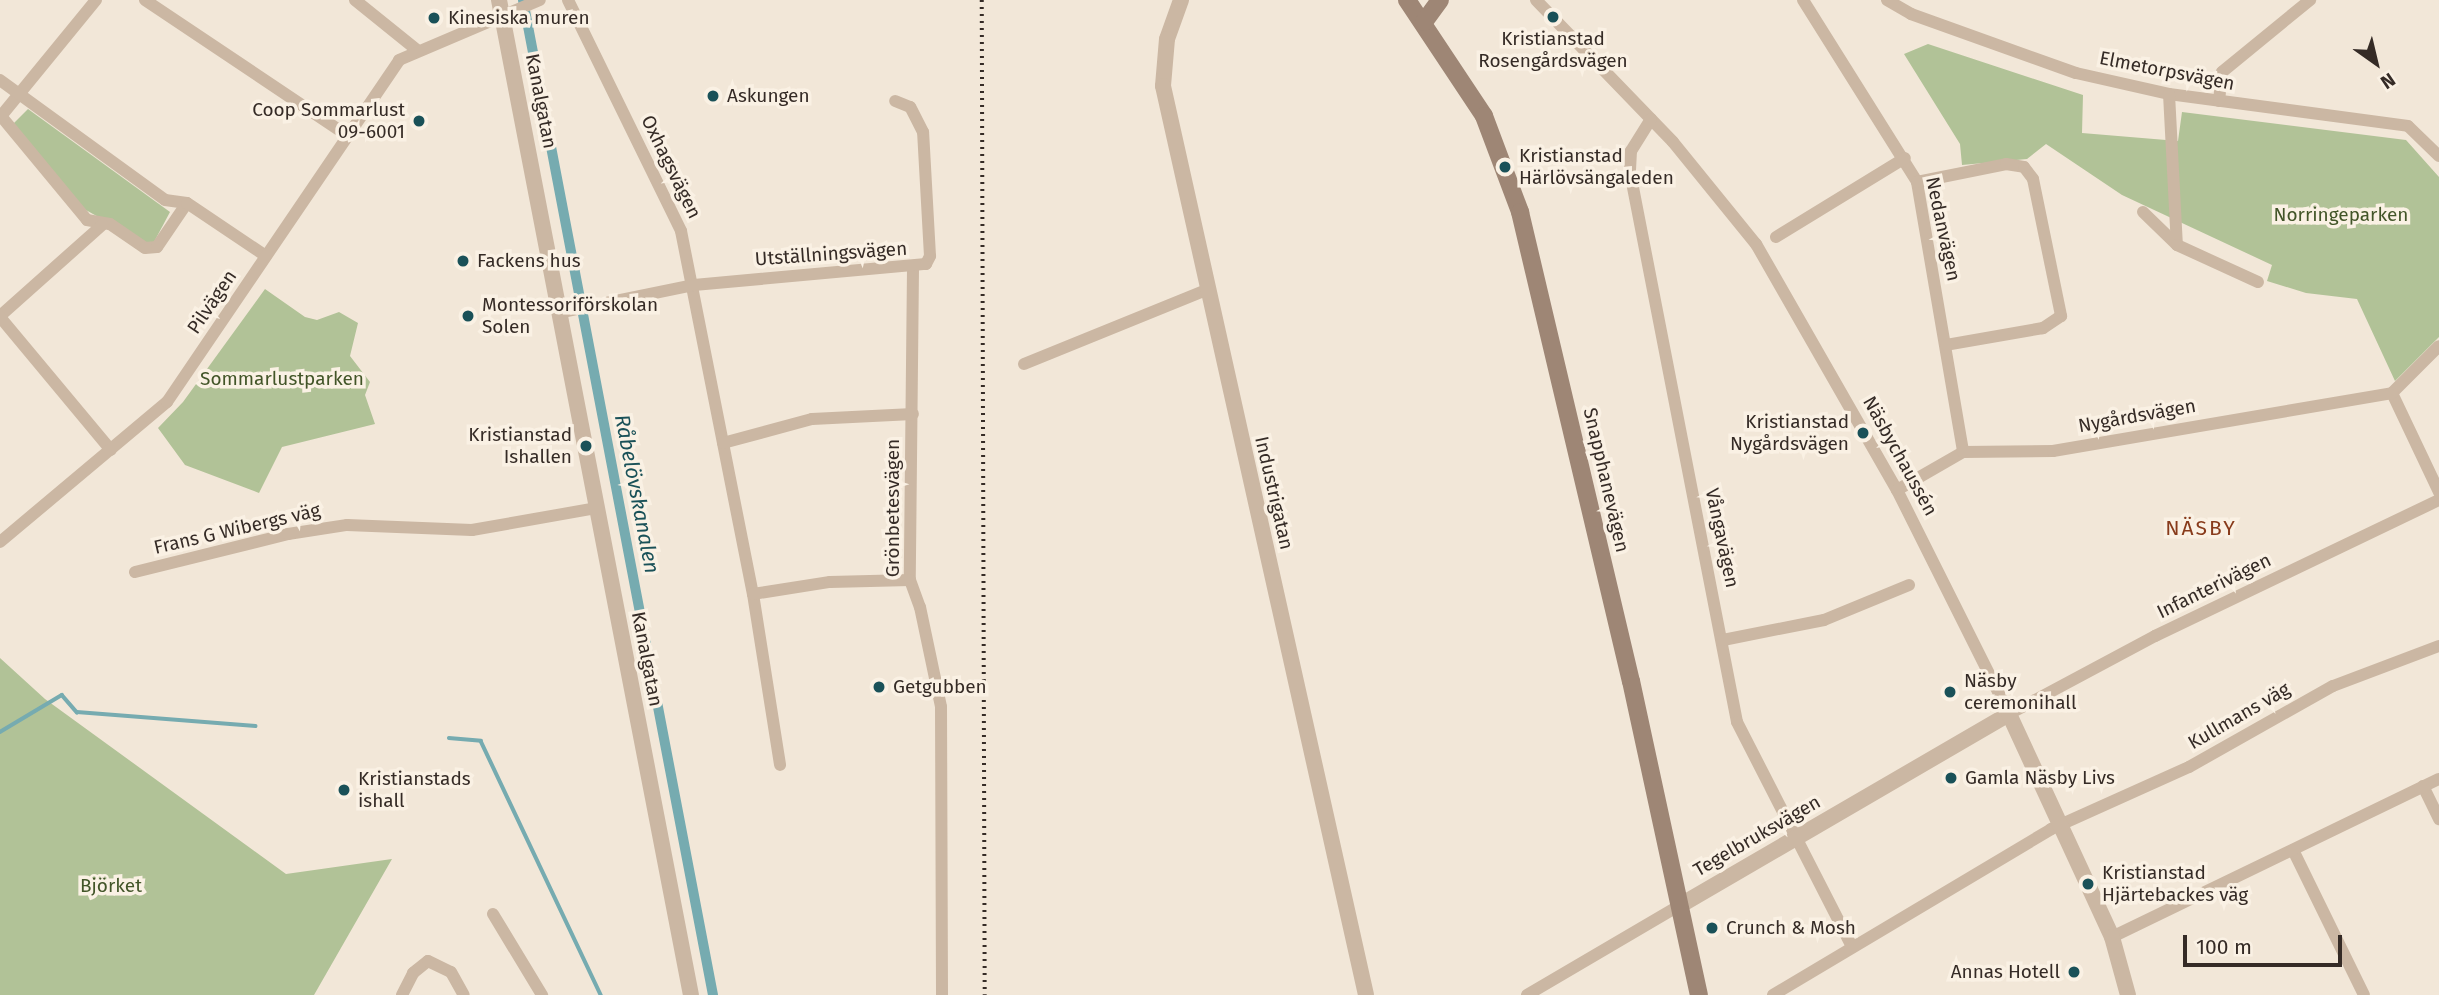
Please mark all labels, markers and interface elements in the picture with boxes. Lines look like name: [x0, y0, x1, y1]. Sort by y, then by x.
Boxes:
place label: Kinesiska muren: [448, 7, 590, 29]
marker: Kristianstad Rosengårdsvägen: [1545, 9, 1561, 25]
marker: Kinesiska muren: [426, 10, 442, 26]
place label: Kristianstad Rosengårdsvägen: [1478, 28, 1628, 72]
north arrow: [2341, 28, 2411, 98]
street label: Elmetorpsvägen: [2097, 47, 2237, 95]
street label: Kanalgatan: [521, 52, 561, 150]
text: N: [2376, 68, 2400, 94]
place label: Askungen: [727, 85, 810, 107]
marker: Askungen: [705, 88, 721, 104]
place label: Coop Sommarlust 09-6001: [252, 99, 405, 143]
street label: Oxhagsvägen: [636, 112, 706, 222]
marker: Coop Sommarlust 09-6001: [411, 113, 427, 129]
place label: Kristianstad Härlövsängaleden: [1519, 145, 1674, 189]
marker: Kristianstad Härlövsängaleden: [1497, 159, 1513, 175]
street label: Nedanvägen: [1921, 175, 1965, 283]
park label: Norringeparken: [2274, 204, 2408, 226]
street label: Utställningsvägen: [754, 237, 908, 271]
place label: Fackens hus: [477, 250, 581, 272]
marker: Fackens hus: [455, 253, 471, 269]
street label: Pilvägen: [182, 266, 242, 338]
place label: Montessoriförskolan Solen: [482, 294, 658, 338]
marker: Montessoriförskolan Solen: [460, 308, 476, 324]
park label: Sommarlustparken: [200, 368, 364, 390]
street label: Näsbychaussén: [1858, 392, 1942, 520]
street label: Nygårdsvägen: [2076, 394, 2198, 438]
street label: Snapphanevägen: [1578, 406, 1634, 554]
place label: Kristianstad Nygårdsvägen: [1730, 411, 1849, 455]
water label: Råbelövskanalen: [609, 412, 665, 576]
place label: Kristianstad Ishallen: [468, 424, 572, 468]
marker: Kristianstad Nygårdsvägen: [1855, 425, 1871, 441]
street label: Industrigatan: [1250, 434, 1298, 552]
marker: Kristianstad Ishallen: [578, 438, 594, 454]
street label: Grönbetesvägen: [882, 439, 904, 577]
street label: Vångavägen: [1700, 486, 1744, 590]
street label: Frans G Wibergs väg: [152, 499, 322, 559]
district label: NÄSBY: [2166, 515, 2236, 541]
street label: Infanterivägen: [2153, 549, 2275, 623]
street label: Kanalgatan: [627, 610, 667, 708]
place label: Näsby ceremonihall: [1964, 670, 2076, 714]
place label: Getgubben: [893, 676, 987, 698]
street label: Kullmans väg: [2184, 678, 2294, 754]
marker: Getgubben: [871, 679, 887, 695]
marker: Näsby ceremonihall: [1942, 684, 1958, 700]
place label: Gamla Näsby Livs: [1965, 767, 2115, 789]
place label: Kristianstads ishall: [358, 768, 471, 812]
marker: Gamla Näsby Livs: [1943, 770, 1959, 786]
marker: Kristianstads ishall: [336, 782, 352, 798]
street label: Tegelbruksvägen: [1689, 790, 1825, 882]
place label: Kristianstad Hjärtebackes väg: [2102, 862, 2248, 906]
park label: Björket: [80, 875, 142, 897]
marker: Kristianstad Hjärtebackes väg: [2080, 876, 2096, 892]
place label: Crunch & Mosh: [1726, 917, 1856, 939]
marker: Crunch & Mosh: [1704, 920, 1720, 936]
scale bar: [2187, 922, 2346, 966]
text: 100 m: [2196, 934, 2252, 960]
place label: Annas Hotell: [1951, 961, 2060, 983]
marker: Annas Hotell: [2066, 964, 2082, 980]

